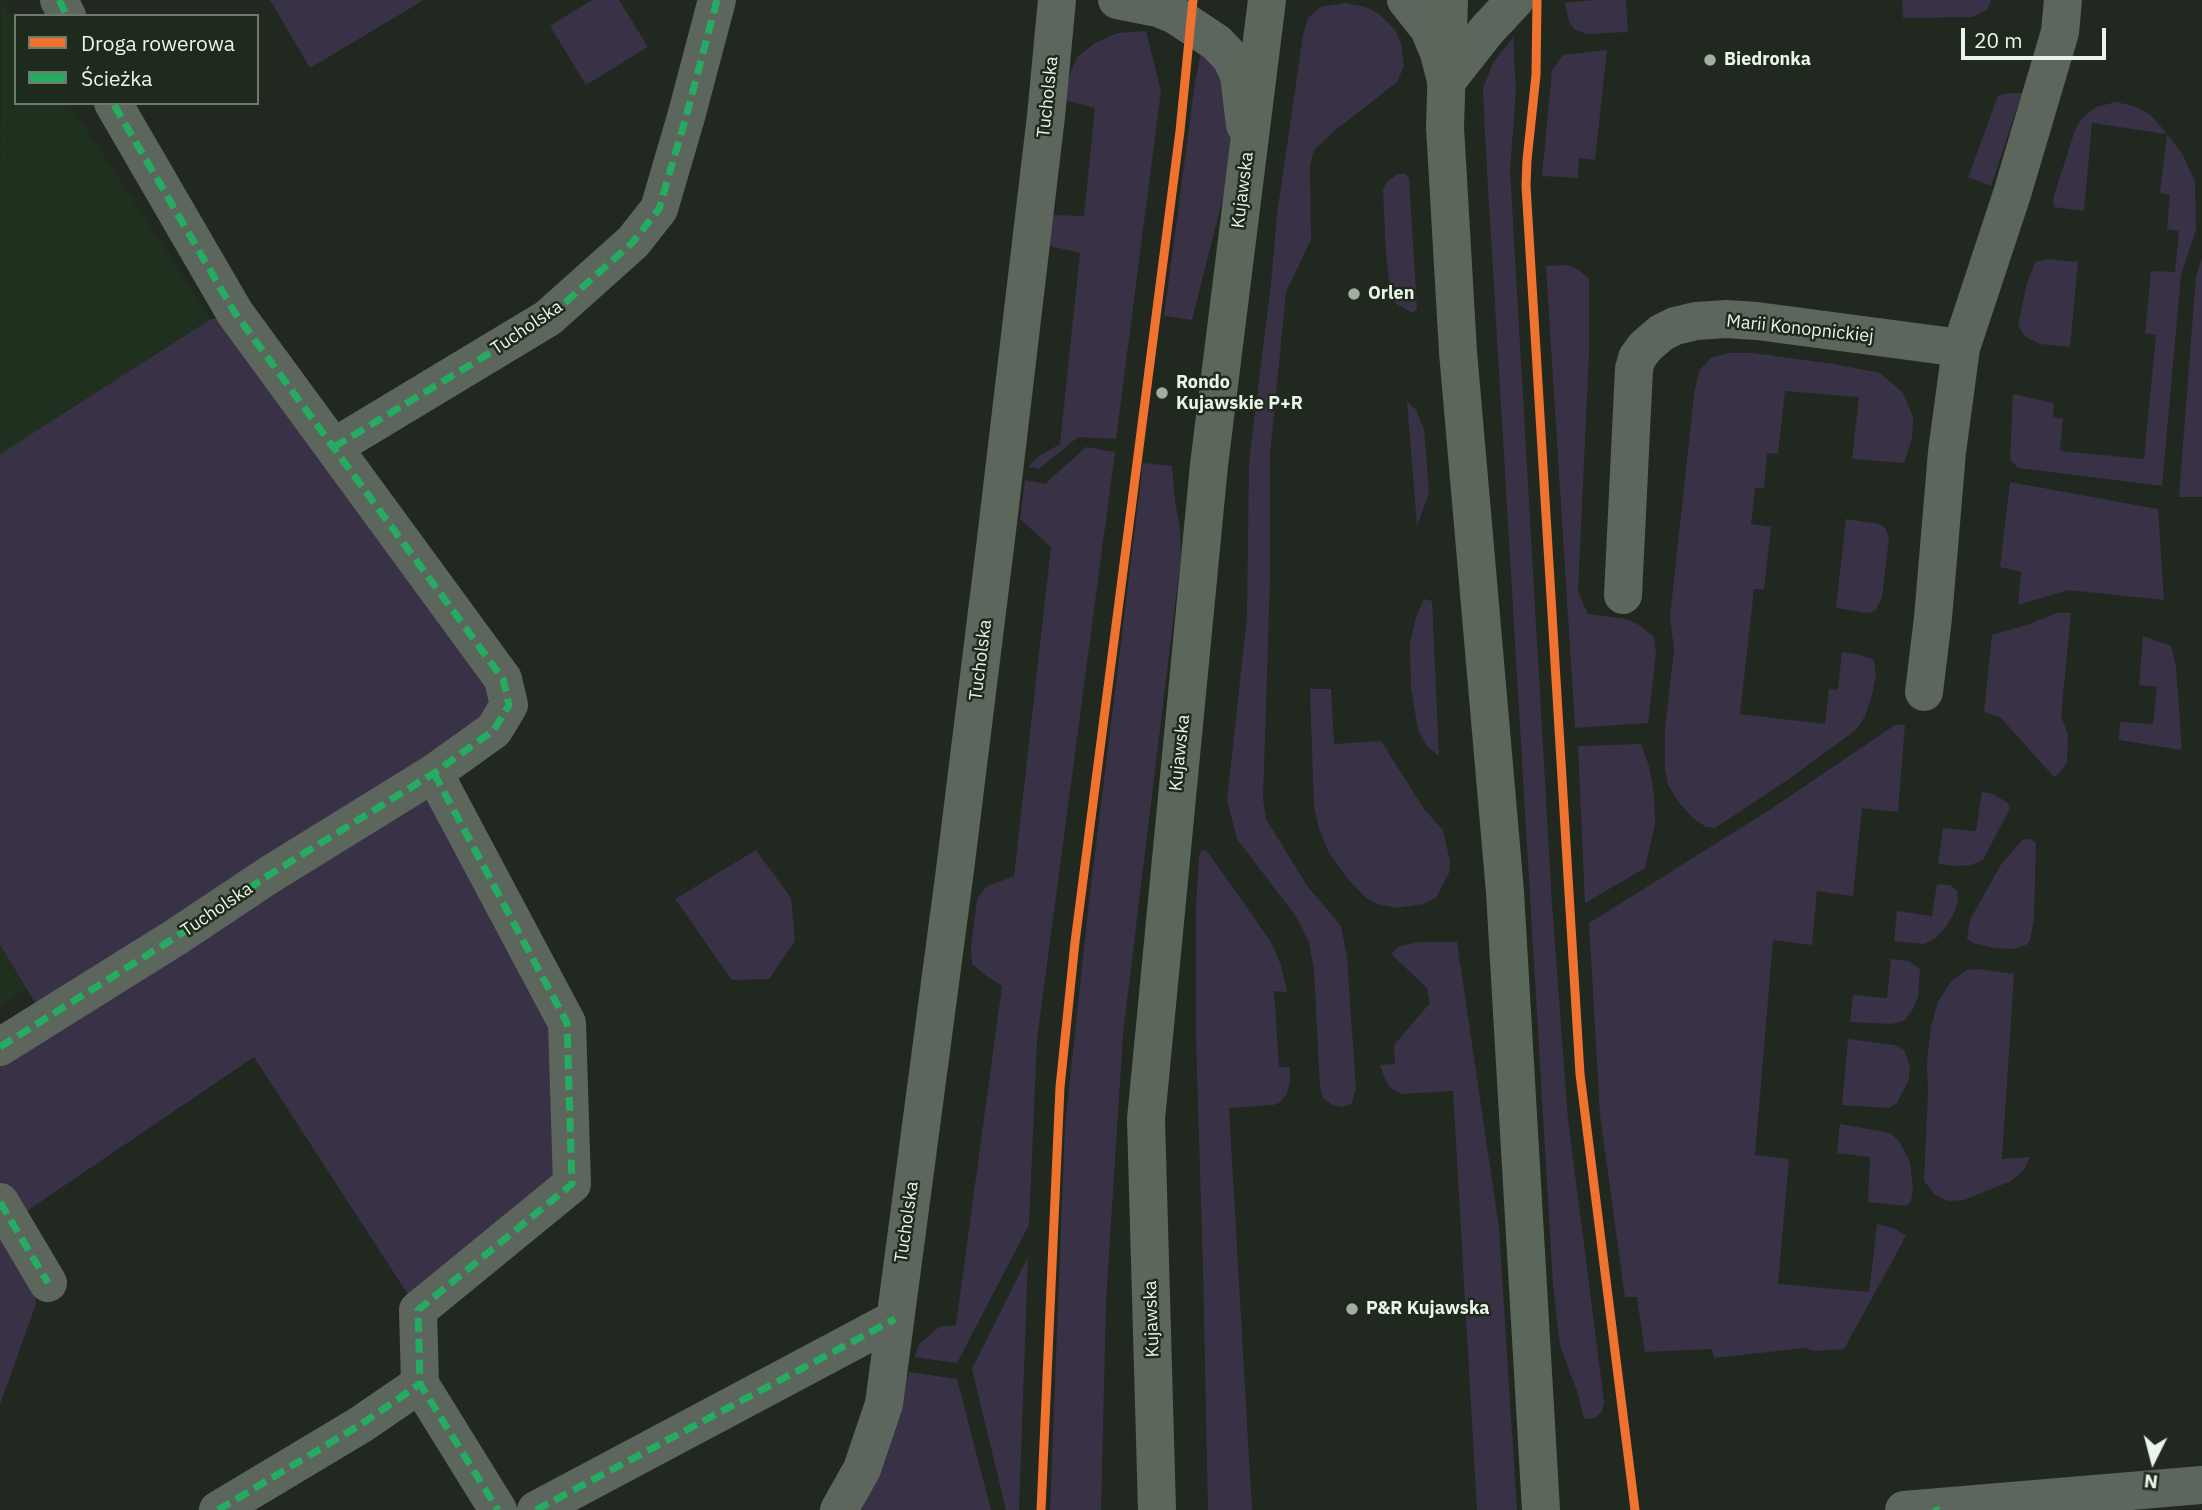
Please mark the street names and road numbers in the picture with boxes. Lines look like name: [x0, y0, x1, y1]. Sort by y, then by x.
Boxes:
street label: Tucholska: [1033, 55, 1063, 139]
street label: Kujawska: [1228, 150, 1258, 230]
street label: Tucholska: [487, 296, 567, 360]
street label: Marii Konopnickiej: [1725, 311, 1875, 347]
street label: Tucholska: [965, 618, 997, 702]
street label: Kujawska: [1165, 714, 1195, 792]
street label: Tucholska: [177, 878, 257, 942]
street label: Tucholska: [891, 1180, 923, 1264]
street label: Kujawska: [1140, 1280, 1164, 1358]

